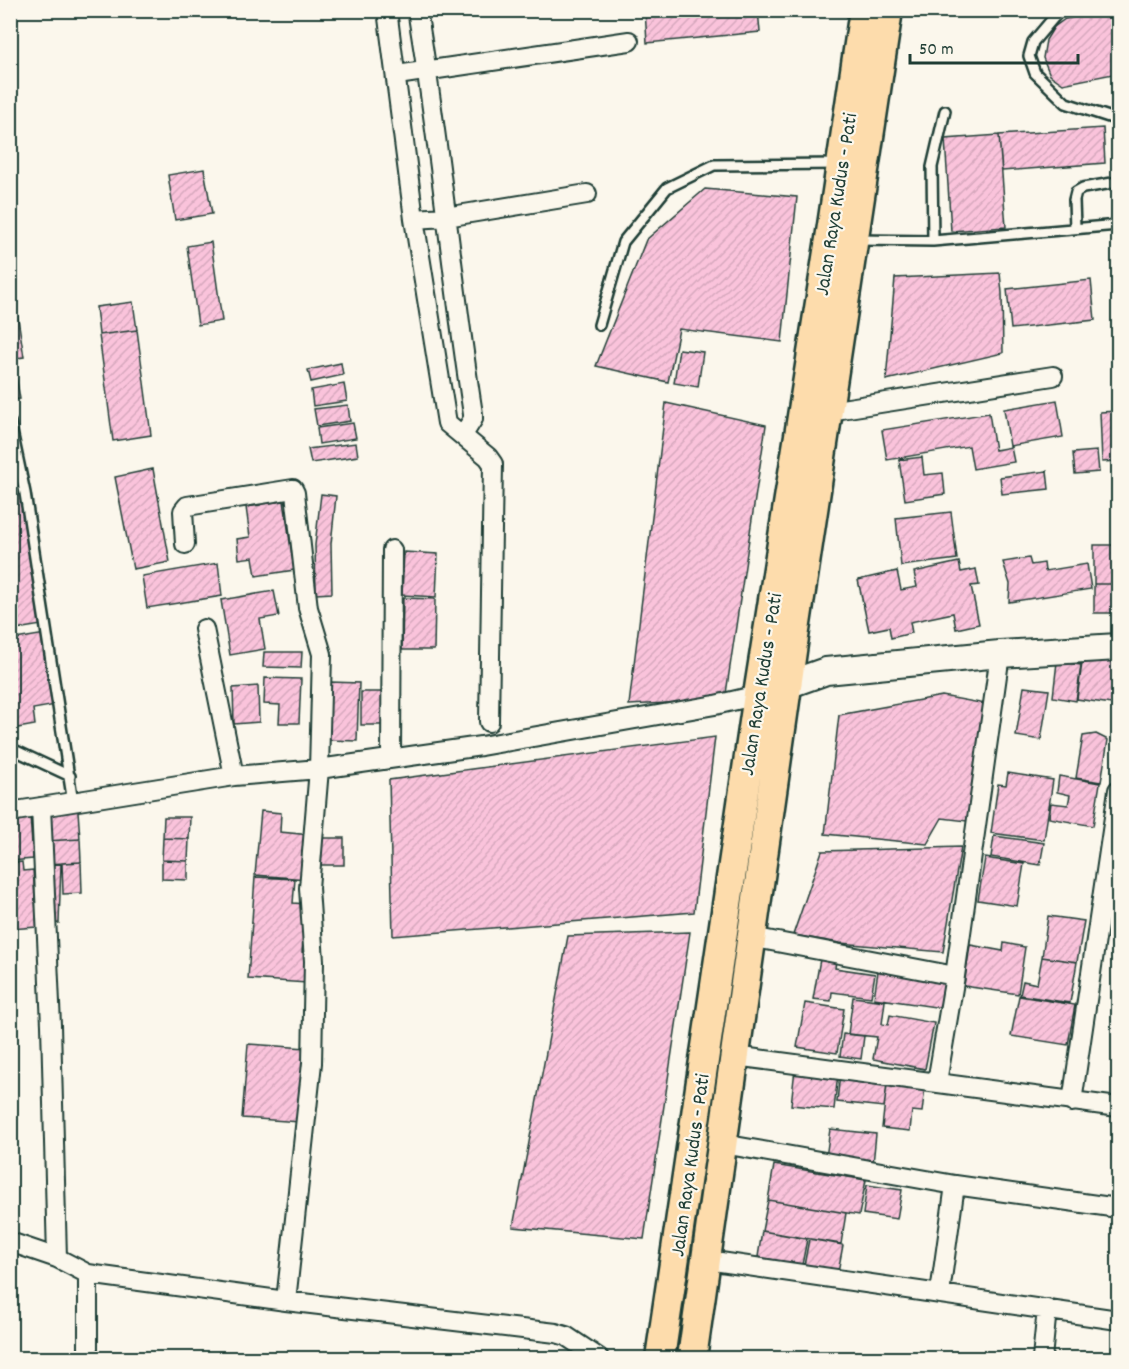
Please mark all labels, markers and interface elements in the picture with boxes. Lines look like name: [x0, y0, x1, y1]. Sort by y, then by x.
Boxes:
scale bar: [910, 27, 1078, 65]
text: 50 m: [919, 38, 954, 63]
street label: Jalan Raya Kudus - Pati: [809, 111, 867, 298]
street label: Jalan Raya Kudus - Pati: [734, 591, 792, 778]
street label: Jalan Raya Kudus - Pati: [664, 1072, 720, 1259]

